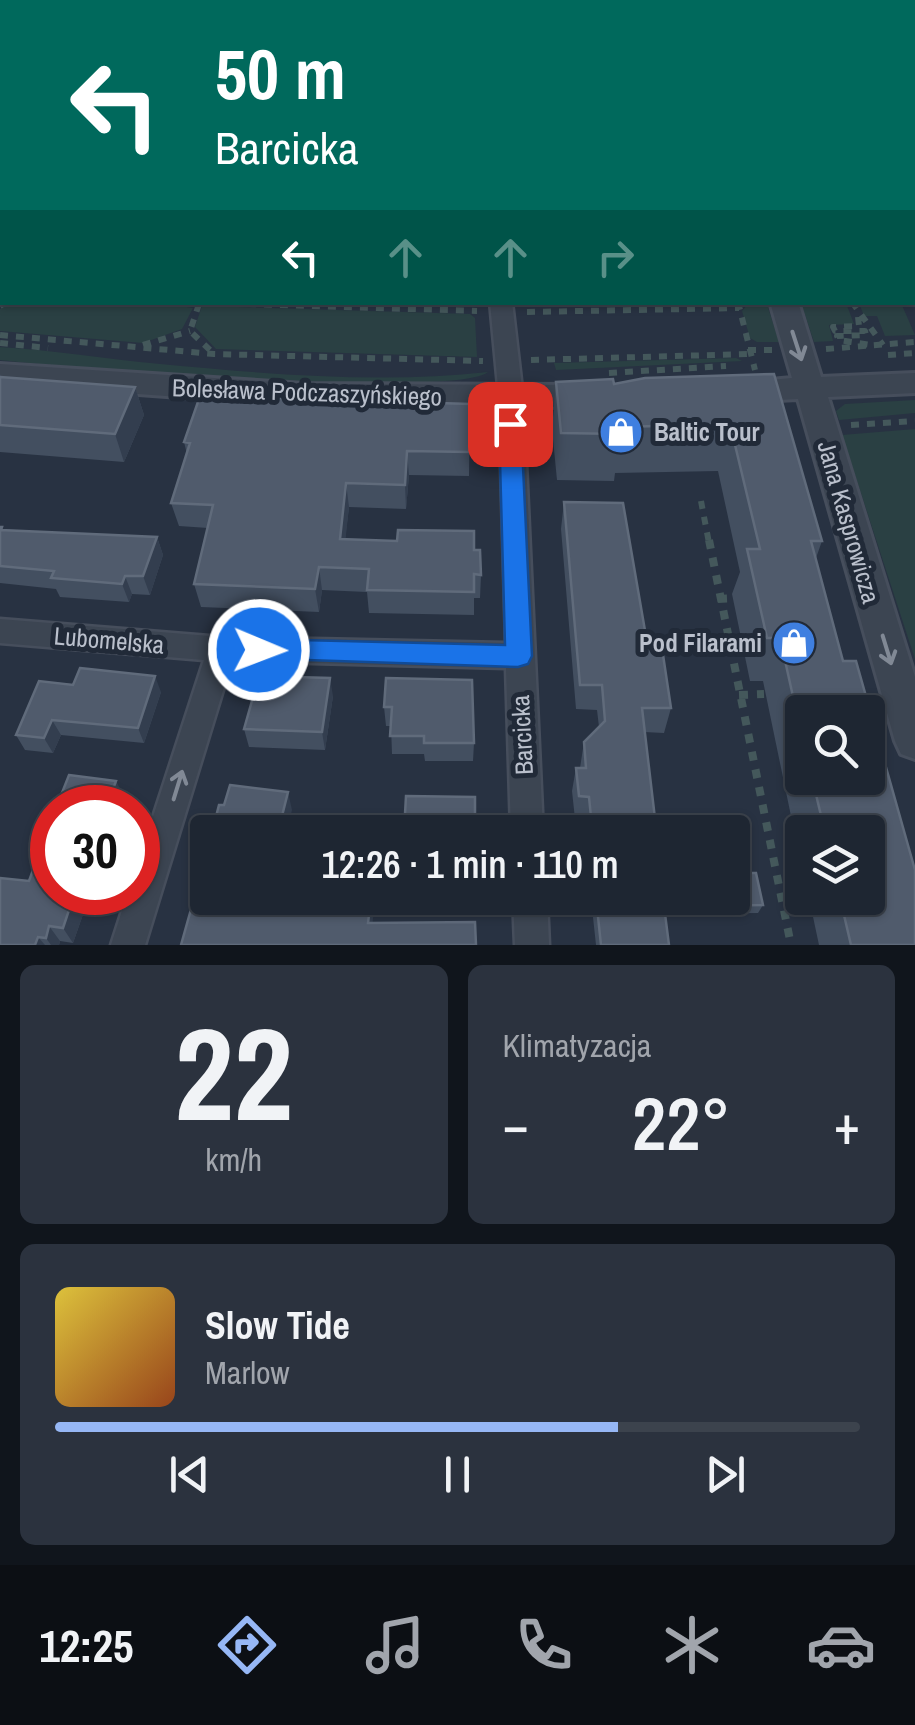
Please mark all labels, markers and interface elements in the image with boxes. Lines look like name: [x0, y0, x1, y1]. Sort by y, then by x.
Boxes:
text: 50 m: [215, 27, 346, 121]
icon: left: [50, 40, 180, 170]
text: Barcicka: [215, 117, 359, 178]
icon: left: [273, 230, 328, 285]
icon: ahead: [378, 230, 433, 285]
icon: ahead: [483, 230, 538, 285]
icon: right: [588, 230, 643, 285]
one-way arrow: [790, 329, 808, 361]
street label: Bolesława Podczaszyńskiego: [171, 370, 443, 414]
pin: [468, 382, 553, 467]
icon: arrive: [483, 397, 538, 452]
shop icon: Baltic Tour: [598, 409, 644, 455]
place label: Baltic Tour: [654, 415, 760, 449]
street label: Jana Kasprowicza: [810, 437, 889, 608]
position arrow: [207, 598, 311, 702]
street label: Lubomelska: [52, 618, 166, 662]
shop icon: Pod Filarami: [771, 620, 817, 666]
place label: Pod Filarami: [639, 626, 762, 660]
one-way arrow: [879, 634, 897, 666]
street label: Barcicka: [503, 694, 541, 776]
map controls: [785, 695, 885, 915]
button: search: [785, 695, 885, 795]
one-way arrow: [170, 770, 188, 801]
speed limit sign: 30: [30, 785, 160, 915]
button: layers: [785, 815, 885, 915]
text: 12:26 · 1 min · 110 m: [321, 839, 619, 890]
text: 22: [174, 985, 293, 1161]
text: Klimatyzacja: [503, 1024, 651, 1067]
text: 22°: [632, 1072, 730, 1173]
text: −: [503, 1087, 529, 1161]
text: +: [834, 1087, 860, 1161]
text: km/h: [205, 1138, 262, 1181]
text: Slow Tide: [205, 1300, 350, 1351]
text: Marlow: [205, 1351, 290, 1394]
icon: previous: [162, 1447, 217, 1502]
icon: pause: [430, 1447, 485, 1502]
icon: next: [698, 1447, 753, 1502]
icon: directions: [212, 1610, 282, 1680]
icon: music: [360, 1610, 430, 1680]
icon: phone: [509, 1610, 579, 1680]
icon: climate: [657, 1610, 727, 1680]
icon: car: [806, 1610, 876, 1680]
text: 12:25: [39, 1615, 134, 1676]

